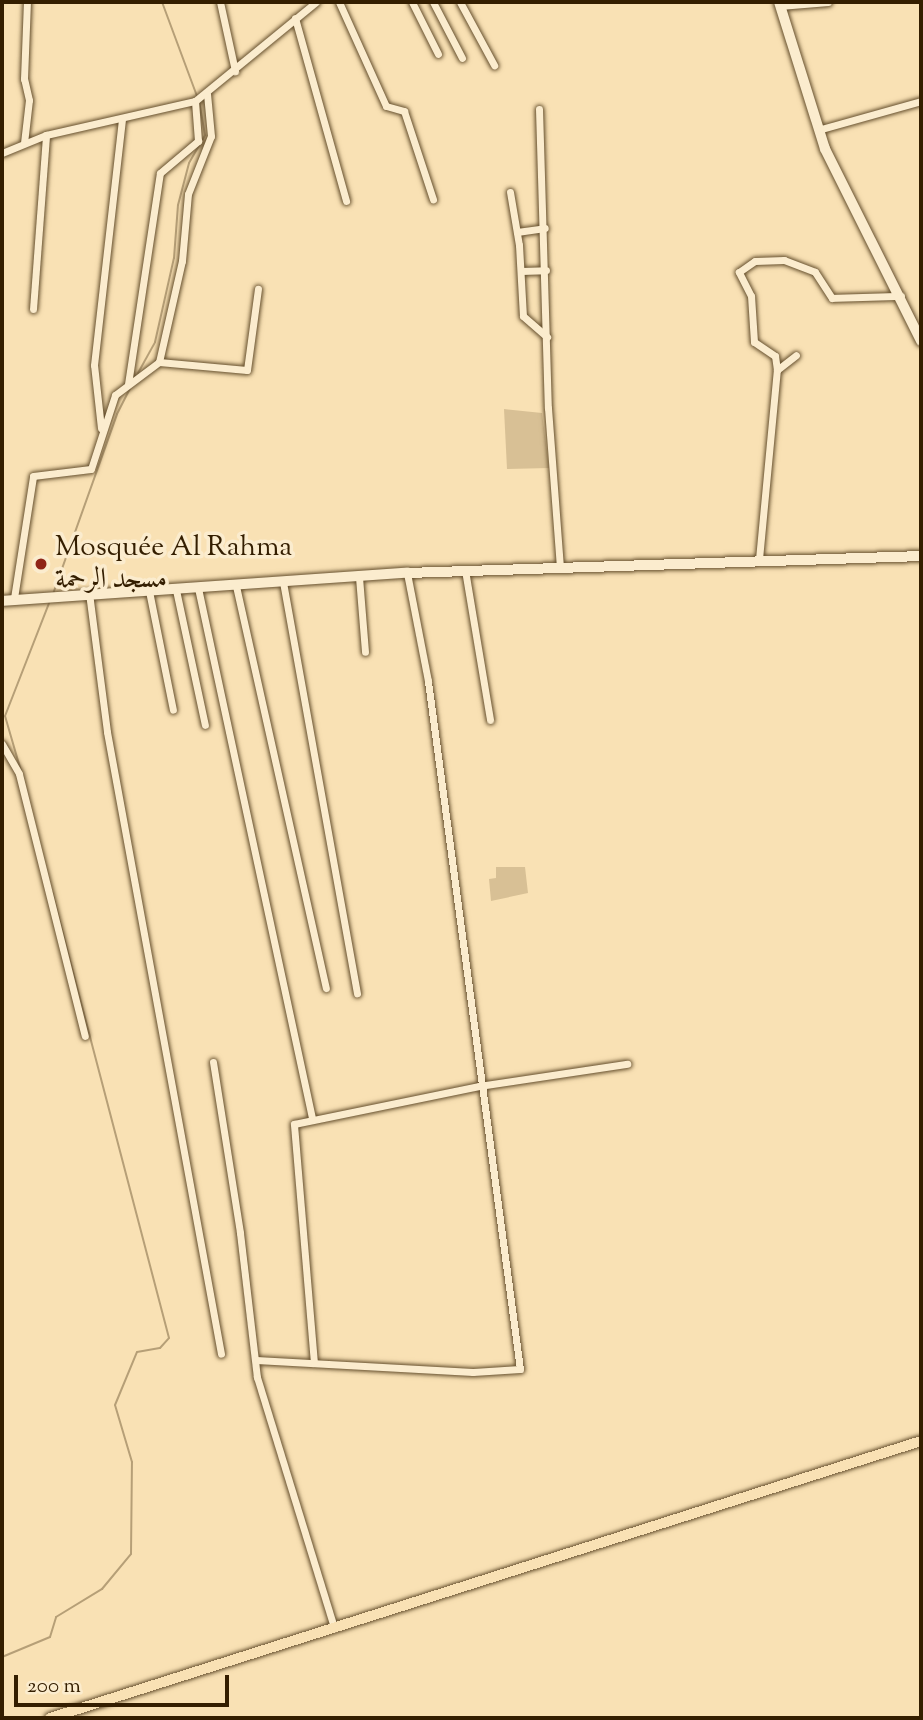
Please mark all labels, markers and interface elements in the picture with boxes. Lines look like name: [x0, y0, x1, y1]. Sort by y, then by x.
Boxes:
place label: Mosquée Al Rahma مسجد الرحمة: [55, 531, 292, 597]
marker: Mosquée Al Rahma مسجد الرحمة: [33, 556, 49, 572]
scale bar: [18, 1660, 233, 1704]
text: 200 m: [27, 1672, 81, 1702]

